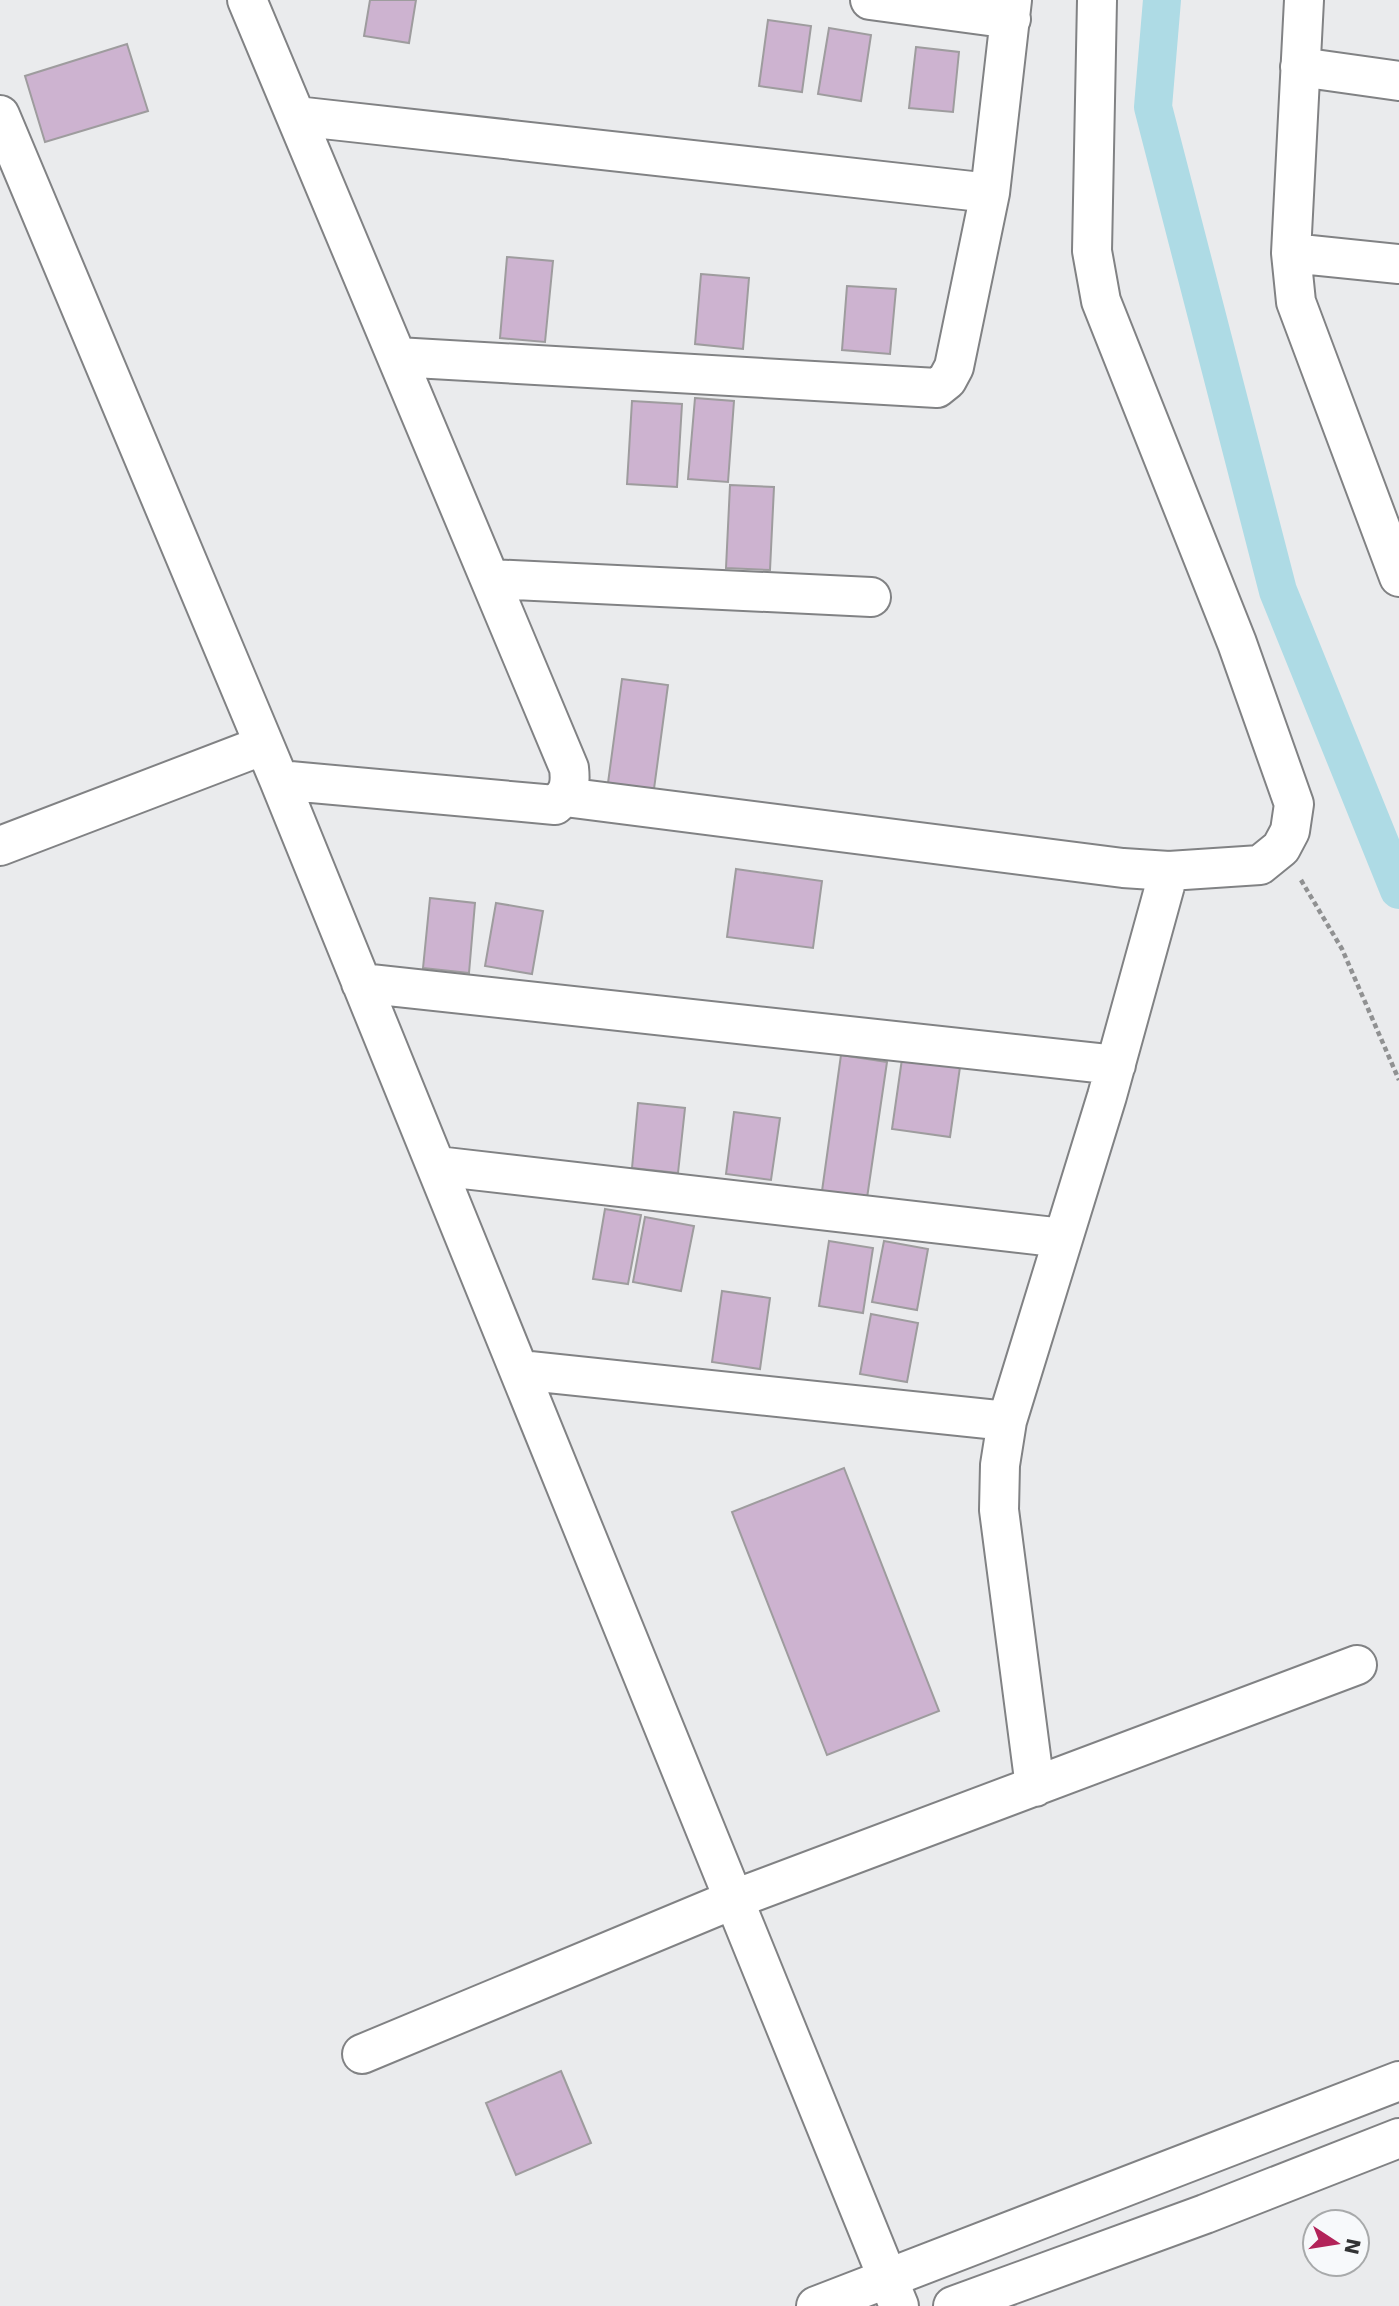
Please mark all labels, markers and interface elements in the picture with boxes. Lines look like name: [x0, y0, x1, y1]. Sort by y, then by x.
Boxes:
north arrow: [1301, 2208, 1371, 2278]
text: N: [1340, 2236, 1365, 2257]

